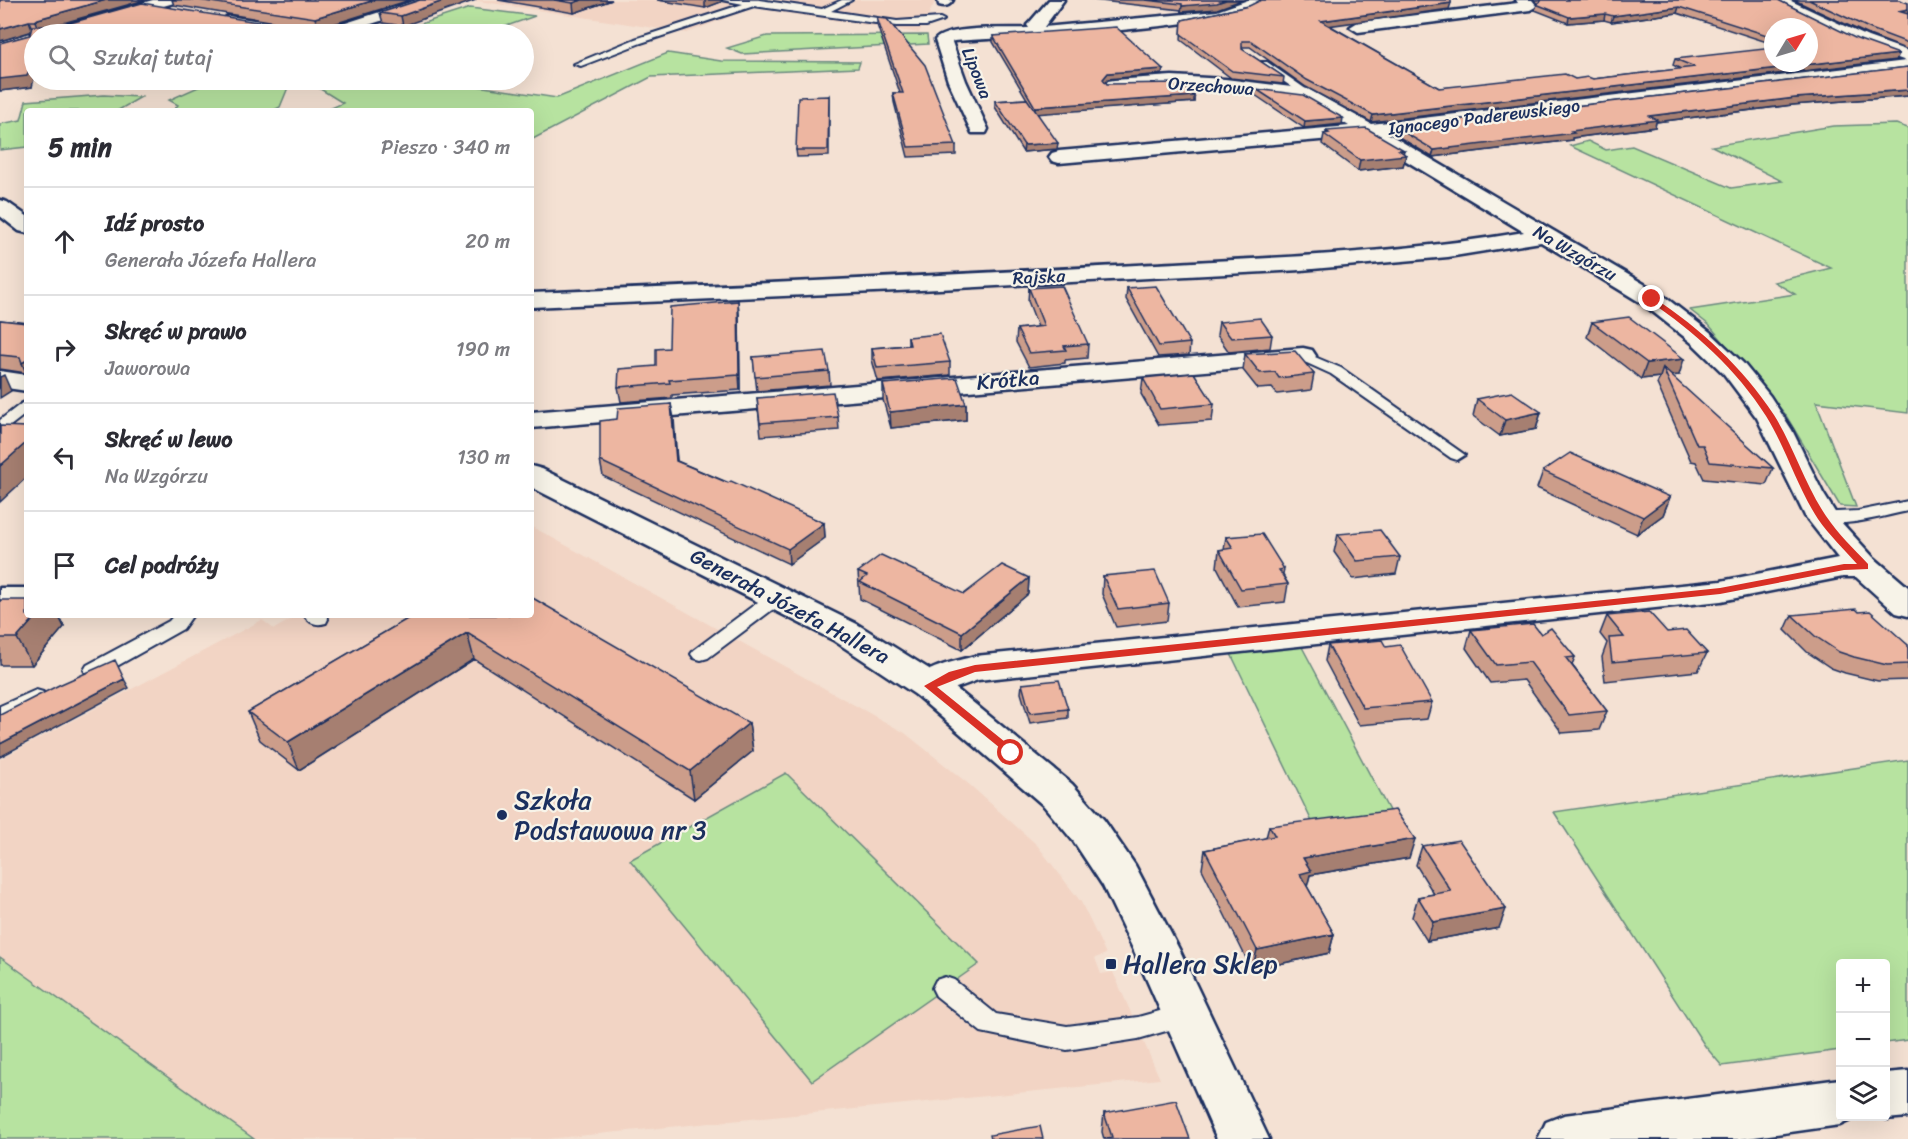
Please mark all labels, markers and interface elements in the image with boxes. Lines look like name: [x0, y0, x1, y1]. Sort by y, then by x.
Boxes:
north arrow: [1764, 18, 1818, 72]
search box: [24, 24, 534, 90]
text: Szukaj tutaj: [93, 38, 212, 77]
icon: search: [45, 41, 78, 74]
street label: Lipowa: [952, 42, 1002, 104]
street label: Orzechowa: [1167, 67, 1255, 105]
street label: Ignacego Paderewskiego: [1385, 89, 1582, 145]
text: 5 min: [48, 124, 112, 170]
text: Pieszo · 340 m: [381, 130, 510, 165]
text: Idź prosto: [105, 204, 204, 243]
street label: Na Wzgórzu: [1527, 216, 1623, 290]
text: 20 m: [465, 224, 510, 259]
icon: ahead: [48, 225, 81, 258]
text: Generała Józefa Hallera: [105, 243, 316, 278]
street label: Rajska: [1012, 260, 1067, 294]
route end: [1638, 285, 1664, 311]
text: Skręć w prawo: [105, 312, 247, 351]
text: 190 m: [456, 332, 510, 367]
icon: right: [48, 333, 81, 366]
text: Jaworowa: [105, 351, 190, 386]
street label: Krótka: [975, 358, 1041, 402]
text: Skręć w lewo: [105, 420, 232, 459]
text: 130 m: [457, 440, 510, 475]
icon: left: [48, 441, 81, 474]
text: Na Wzgórzu: [105, 459, 208, 494]
street label: Generała Józefa Hallera: [683, 537, 897, 675]
text: Cel podróży: [105, 546, 218, 585]
icon: arrive: [48, 549, 81, 582]
route start: [997, 739, 1023, 765]
place label: Szkoła Podstawowa nr 3: [514, 777, 707, 853]
marker: Szkoła Podstawowa nr 3: [495, 808, 509, 822]
place label: Hallera Sklep: [1123, 941, 1278, 987]
marker: Hallera Sklep: [1104, 957, 1118, 971]
map controls: [1836, 959, 1890, 1121]
button: +: [1836, 959, 1890, 1013]
button: −: [1836, 1013, 1890, 1067]
button: layers: [1836, 1067, 1890, 1121]

